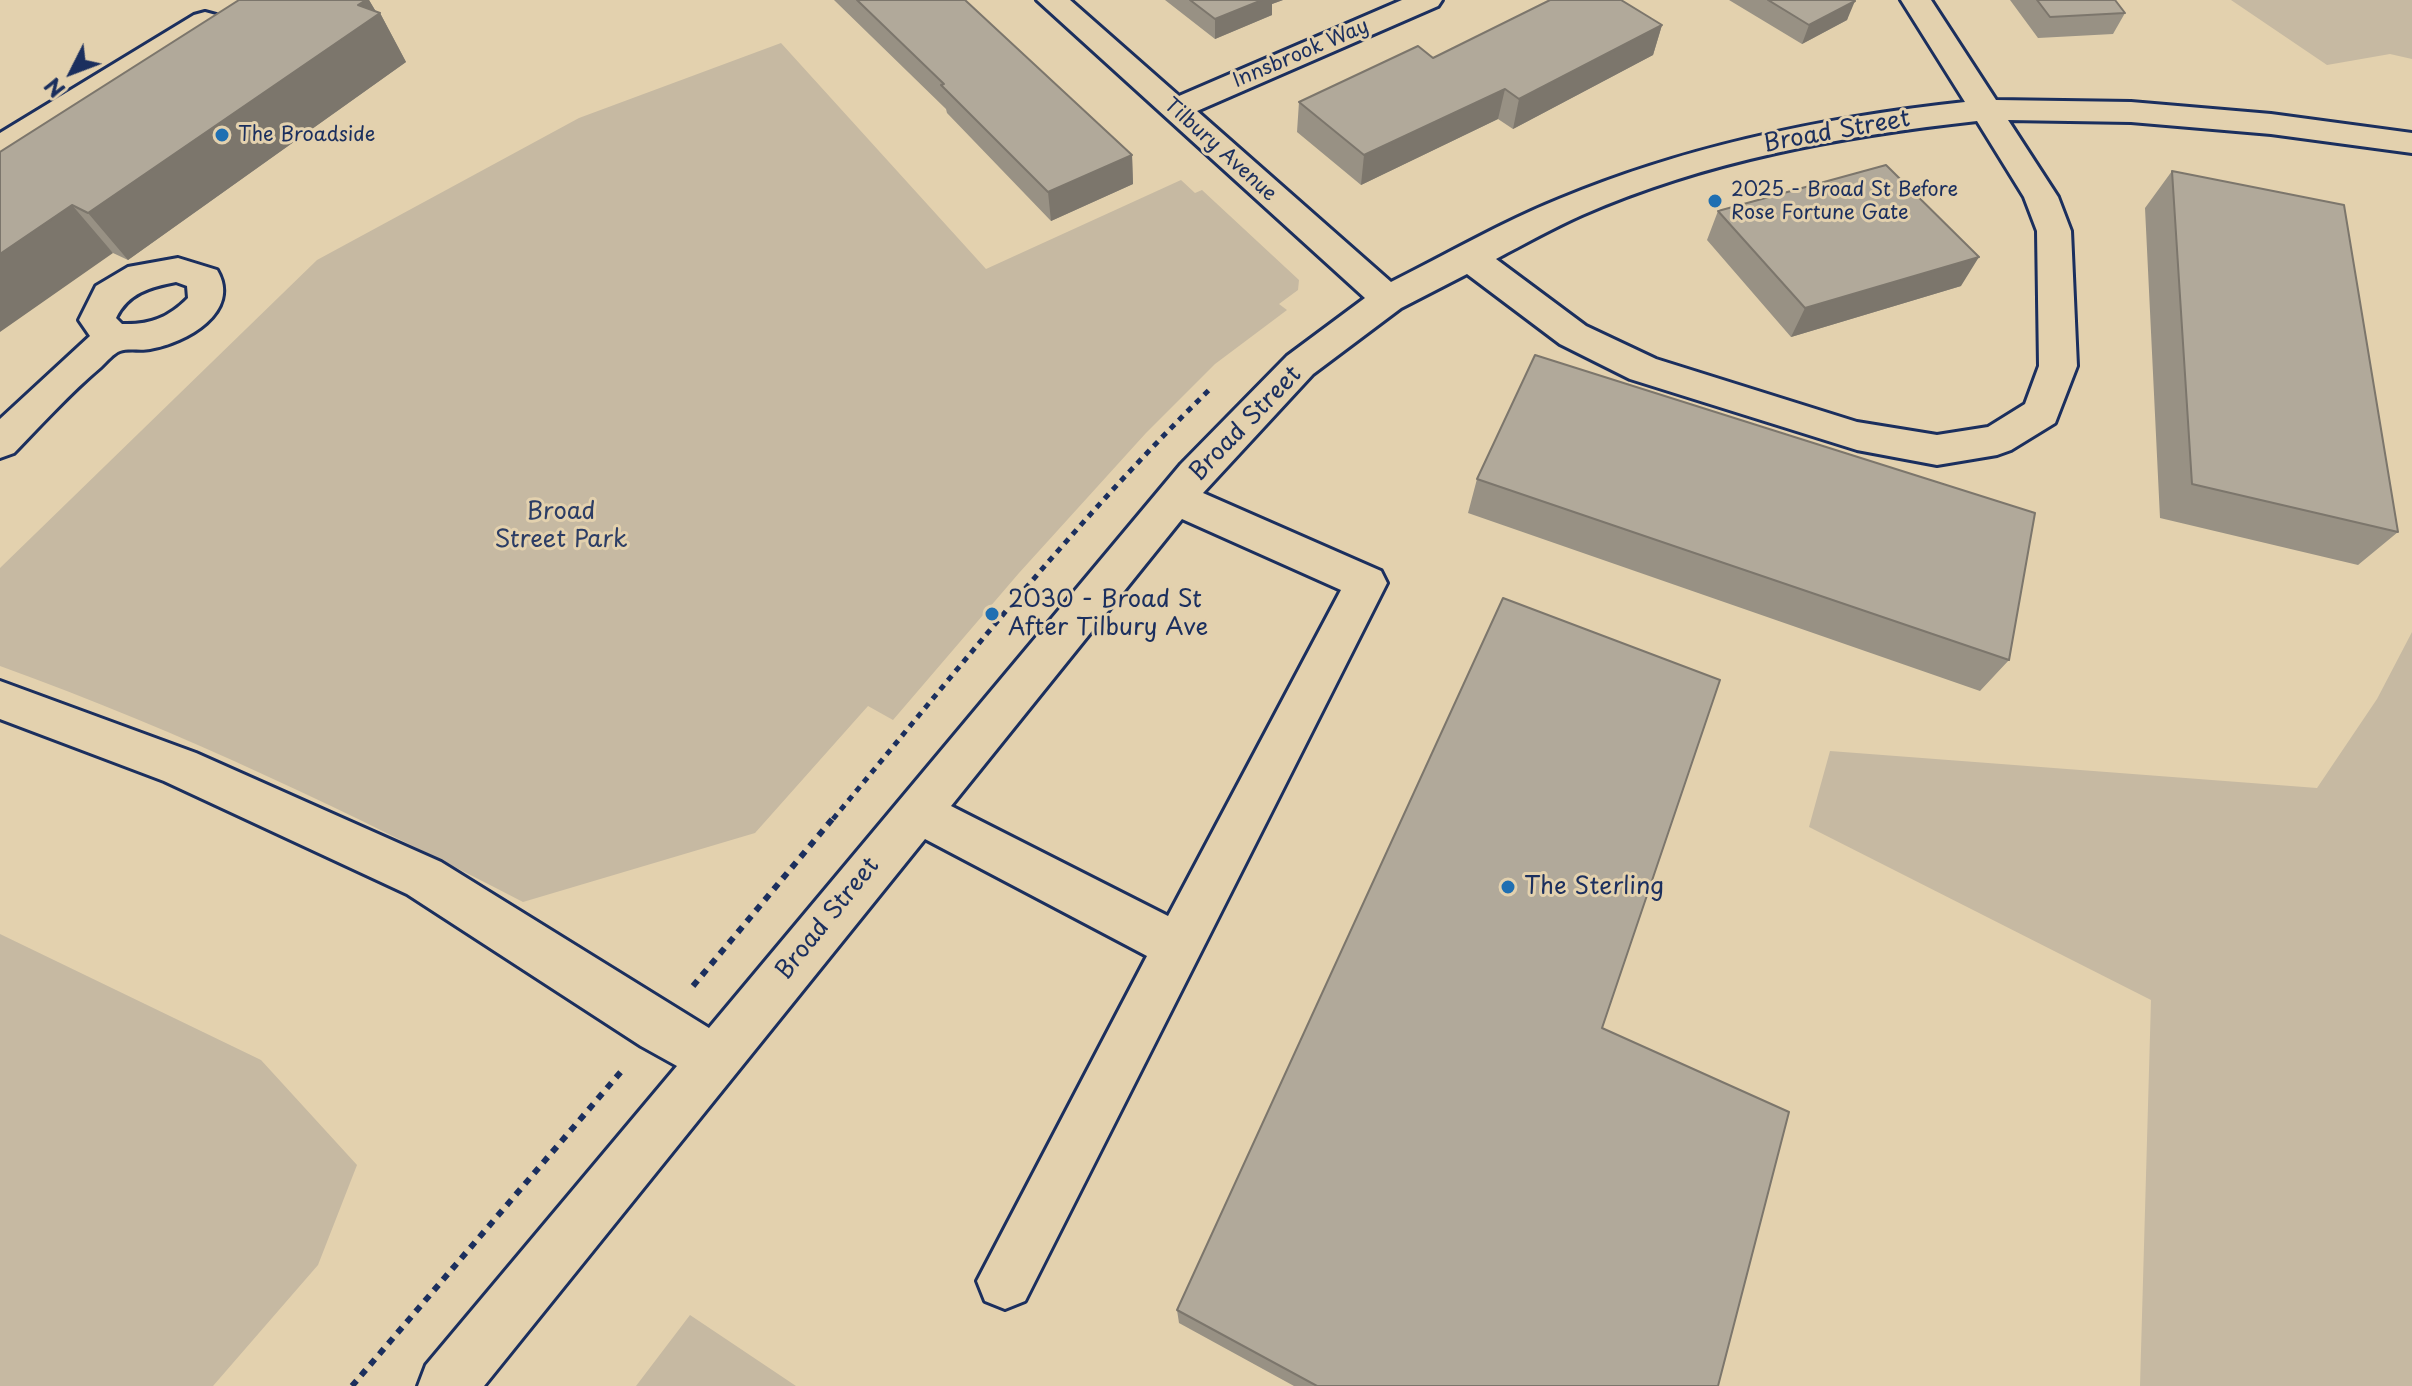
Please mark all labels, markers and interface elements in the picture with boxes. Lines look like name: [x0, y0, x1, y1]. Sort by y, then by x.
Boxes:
street label: Innsbrook Way: [1229, 15, 1373, 93]
north arrow: [32, 32, 112, 112]
text: N: [36, 71, 72, 106]
street label: Tilbury Avenue: [1159, 93, 1281, 207]
street label: Broad Street: [1761, 105, 1913, 159]
place label: The Broadside: [238, 123, 375, 147]
marker: The Broadside: [213, 126, 231, 144]
place label: 2025 - Broad St Before Rose Fortune Gate: [1731, 178, 1958, 225]
marker: 2025 - Broad St Before Rose Fortune Gate: [1706, 192, 1724, 210]
street label: Broad Street: [1184, 361, 1308, 487]
park label: Broad Street Park: [494, 498, 628, 554]
place label: 2030 - Broad St After Tilbury Ave: [1008, 586, 1208, 642]
marker: 2030 - Broad St After Tilbury Ave: [983, 605, 1001, 623]
street label: Broad Street: [770, 852, 886, 986]
place label: The Sterling: [1524, 873, 1664, 901]
marker: The Sterling: [1499, 878, 1517, 896]

